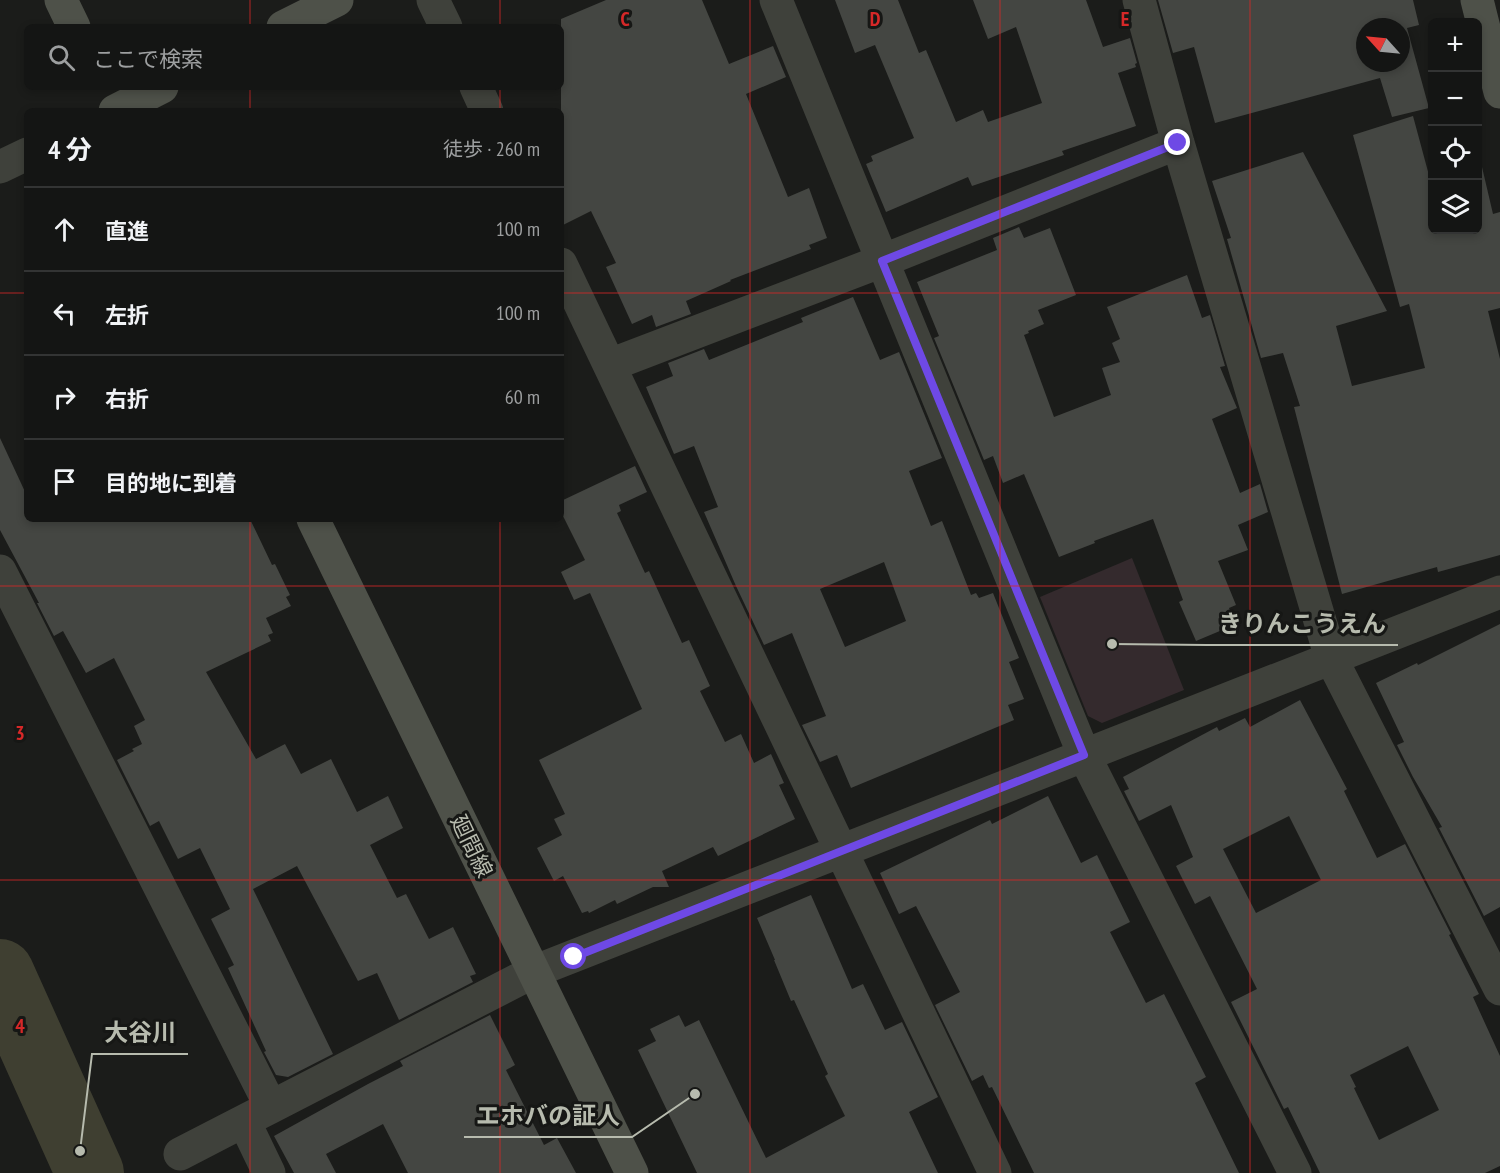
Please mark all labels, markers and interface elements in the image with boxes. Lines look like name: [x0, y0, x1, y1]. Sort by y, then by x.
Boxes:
text: C: [620, 6, 630, 32]
text: D: [870, 6, 881, 32]
text: E: [1121, 6, 1129, 32]
north arrow: [1356, 18, 1410, 72]
map controls: [1428, 18, 1482, 234]
button: +: [1428, 18, 1482, 72]
search box: [24, 24, 564, 90]
icon: search: [45, 41, 78, 74]
text: ここで検索: [93, 45, 203, 73]
button: −: [1428, 72, 1482, 126]
button: locate: [1428, 126, 1482, 180]
route end: [1164, 129, 1190, 155]
text: 4 分: [48, 133, 92, 166]
text: 徒歩 · 260 m: [443, 136, 540, 162]
button: layers: [1428, 180, 1482, 234]
icon: ahead: [48, 213, 81, 246]
text: 100 m: [496, 216, 540, 242]
text: 直進: [105, 217, 149, 245]
icon: left: [48, 297, 81, 330]
text: 100 m: [496, 300, 540, 326]
text: 左折: [105, 301, 149, 329]
icon: right: [48, 381, 81, 414]
text: 60 m: [505, 384, 540, 410]
text: 右折: [105, 385, 149, 413]
icon: arrive: [48, 465, 81, 498]
text: 目的地に到着: [105, 469, 237, 497]
callout: きりんこうえん: [1206, 603, 1398, 645]
text: きりんこうえん: [1218, 608, 1386, 639]
text: 3: [15, 720, 25, 746]
street label: 廻間線: [445, 810, 499, 882]
route start: [560, 943, 586, 969]
callout: 大谷川: [92, 1012, 188, 1054]
text: 4: [15, 1013, 25, 1039]
text: 大谷川: [104, 1017, 176, 1048]
callout: エホバの証人: [464, 1095, 632, 1137]
text: エホバの証人: [476, 1100, 620, 1131]

